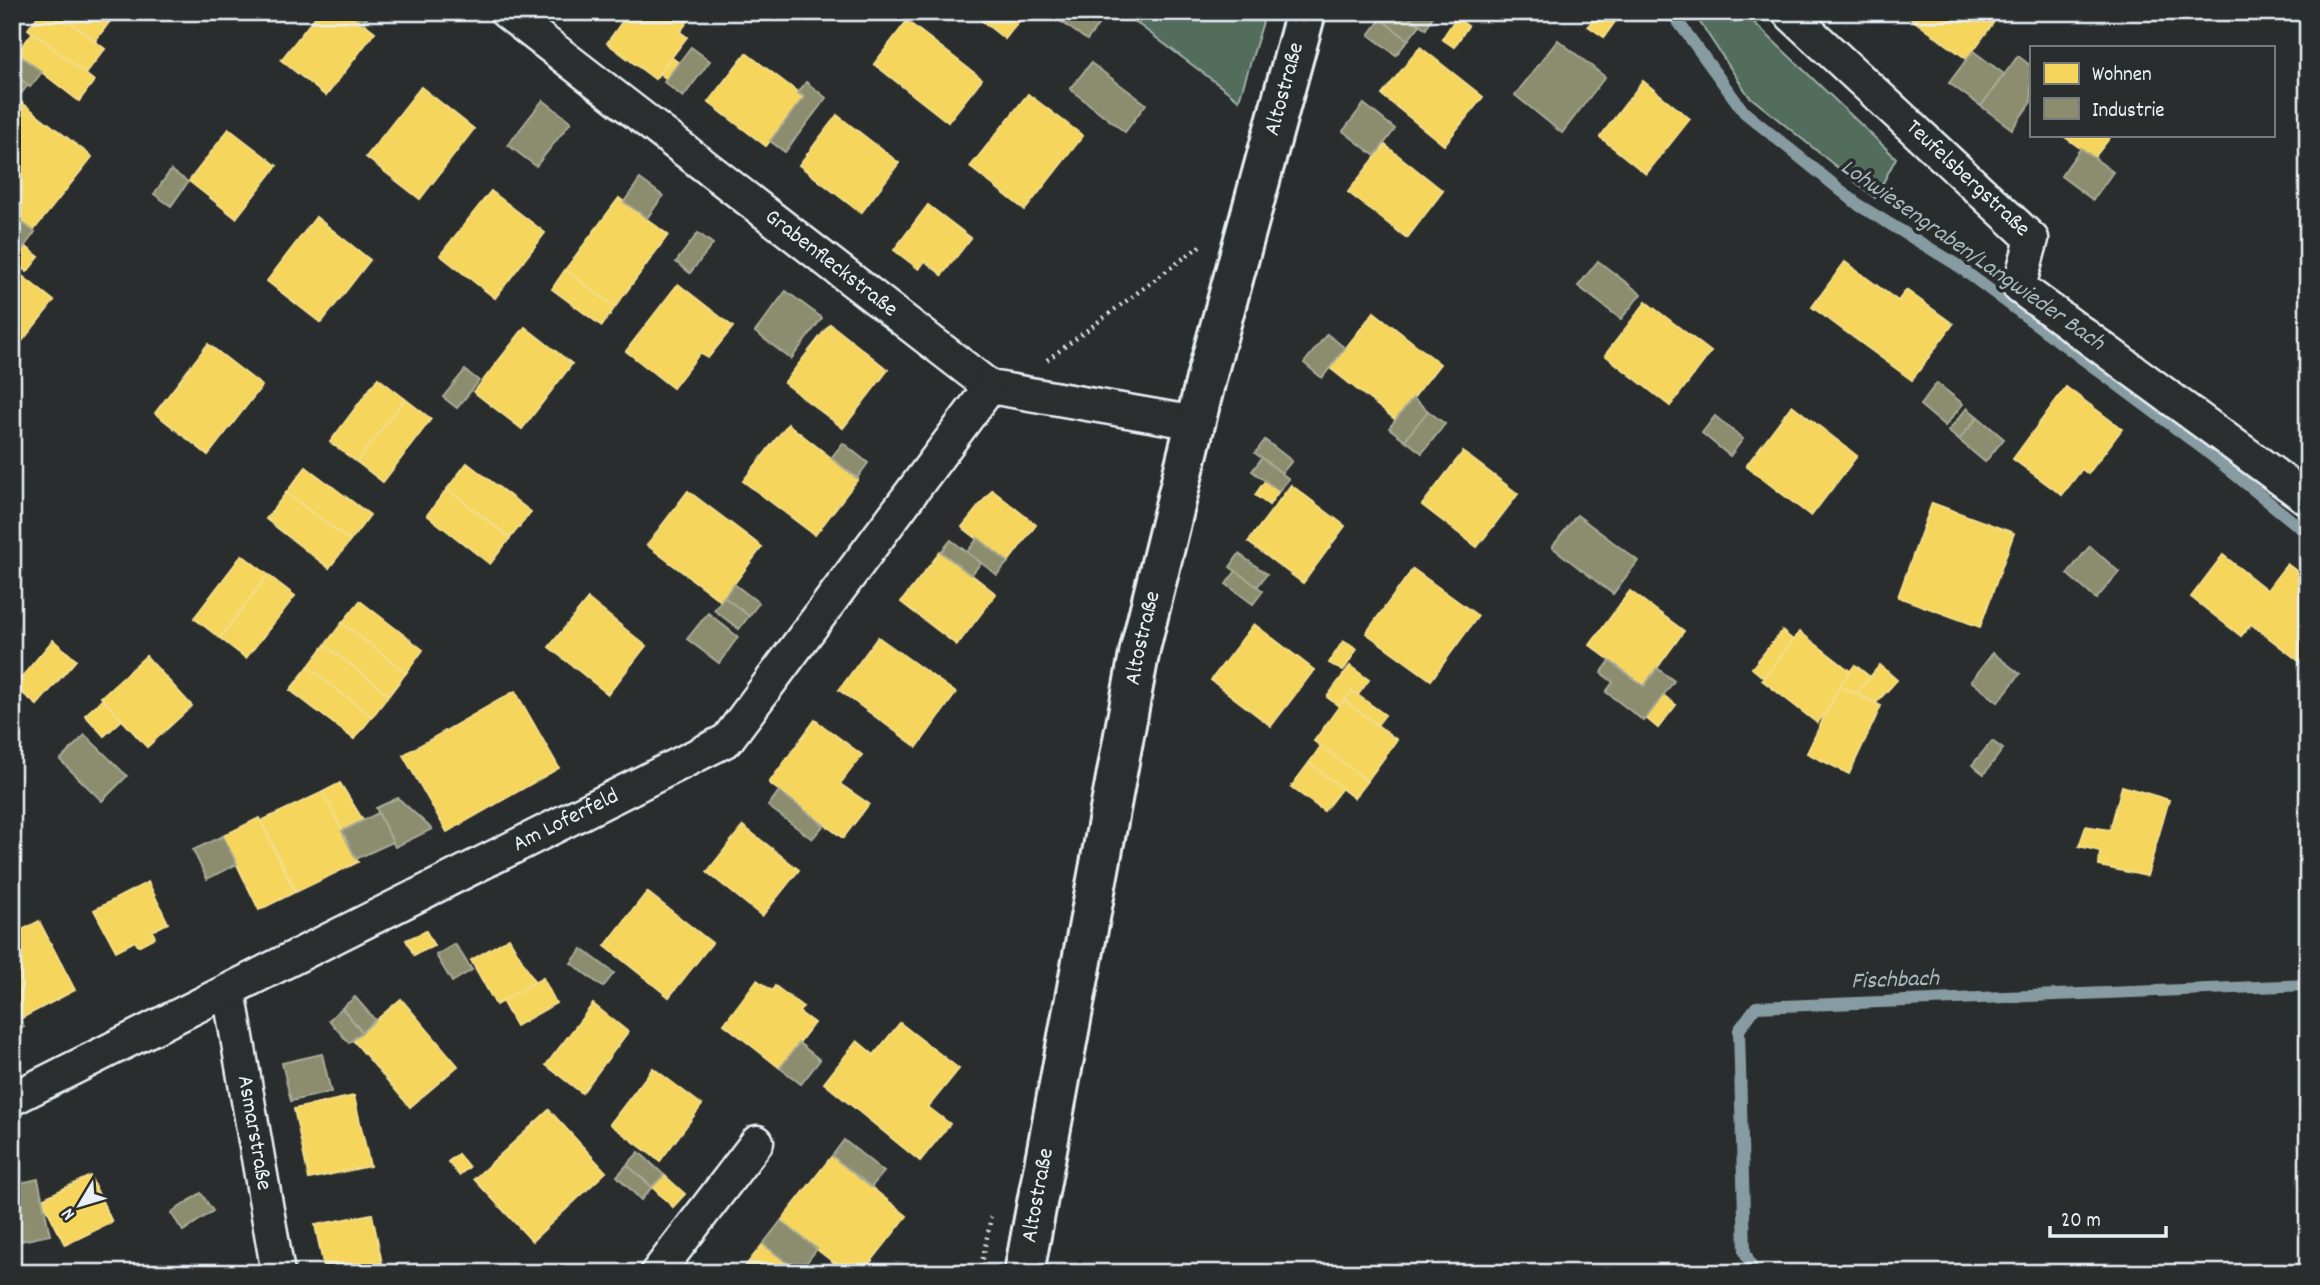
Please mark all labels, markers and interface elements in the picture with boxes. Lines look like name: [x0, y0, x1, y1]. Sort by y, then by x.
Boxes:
street label: Altostraße: [1256, 39, 1313, 140]
legend: [2030, 46, 2274, 136]
text: Wohnen: [2092, 61, 2152, 91]
text: Industrie: [2092, 97, 2165, 127]
street label: Teufelsbergstraße: [1898, 112, 2037, 245]
water label: Lohwiesengraben/Langwieder Bach: [1833, 152, 2112, 361]
street label: Grabenfleckstraße: [757, 202, 904, 326]
street label: Altostraße: [1117, 588, 1170, 688]
street label: Am Loferfeld: [507, 780, 625, 861]
water label: Fischbach: [1850, 962, 1941, 1000]
street label: Asmarstraße: [227, 1073, 280, 1193]
street label: Altostraße: [1013, 1145, 1063, 1245]
north arrow: [46, 1170, 116, 1240]
scale bar: [2050, 1194, 2166, 1238]
text: N: [56, 1201, 83, 1225]
text: 20 m: [2061, 1207, 2101, 1237]

